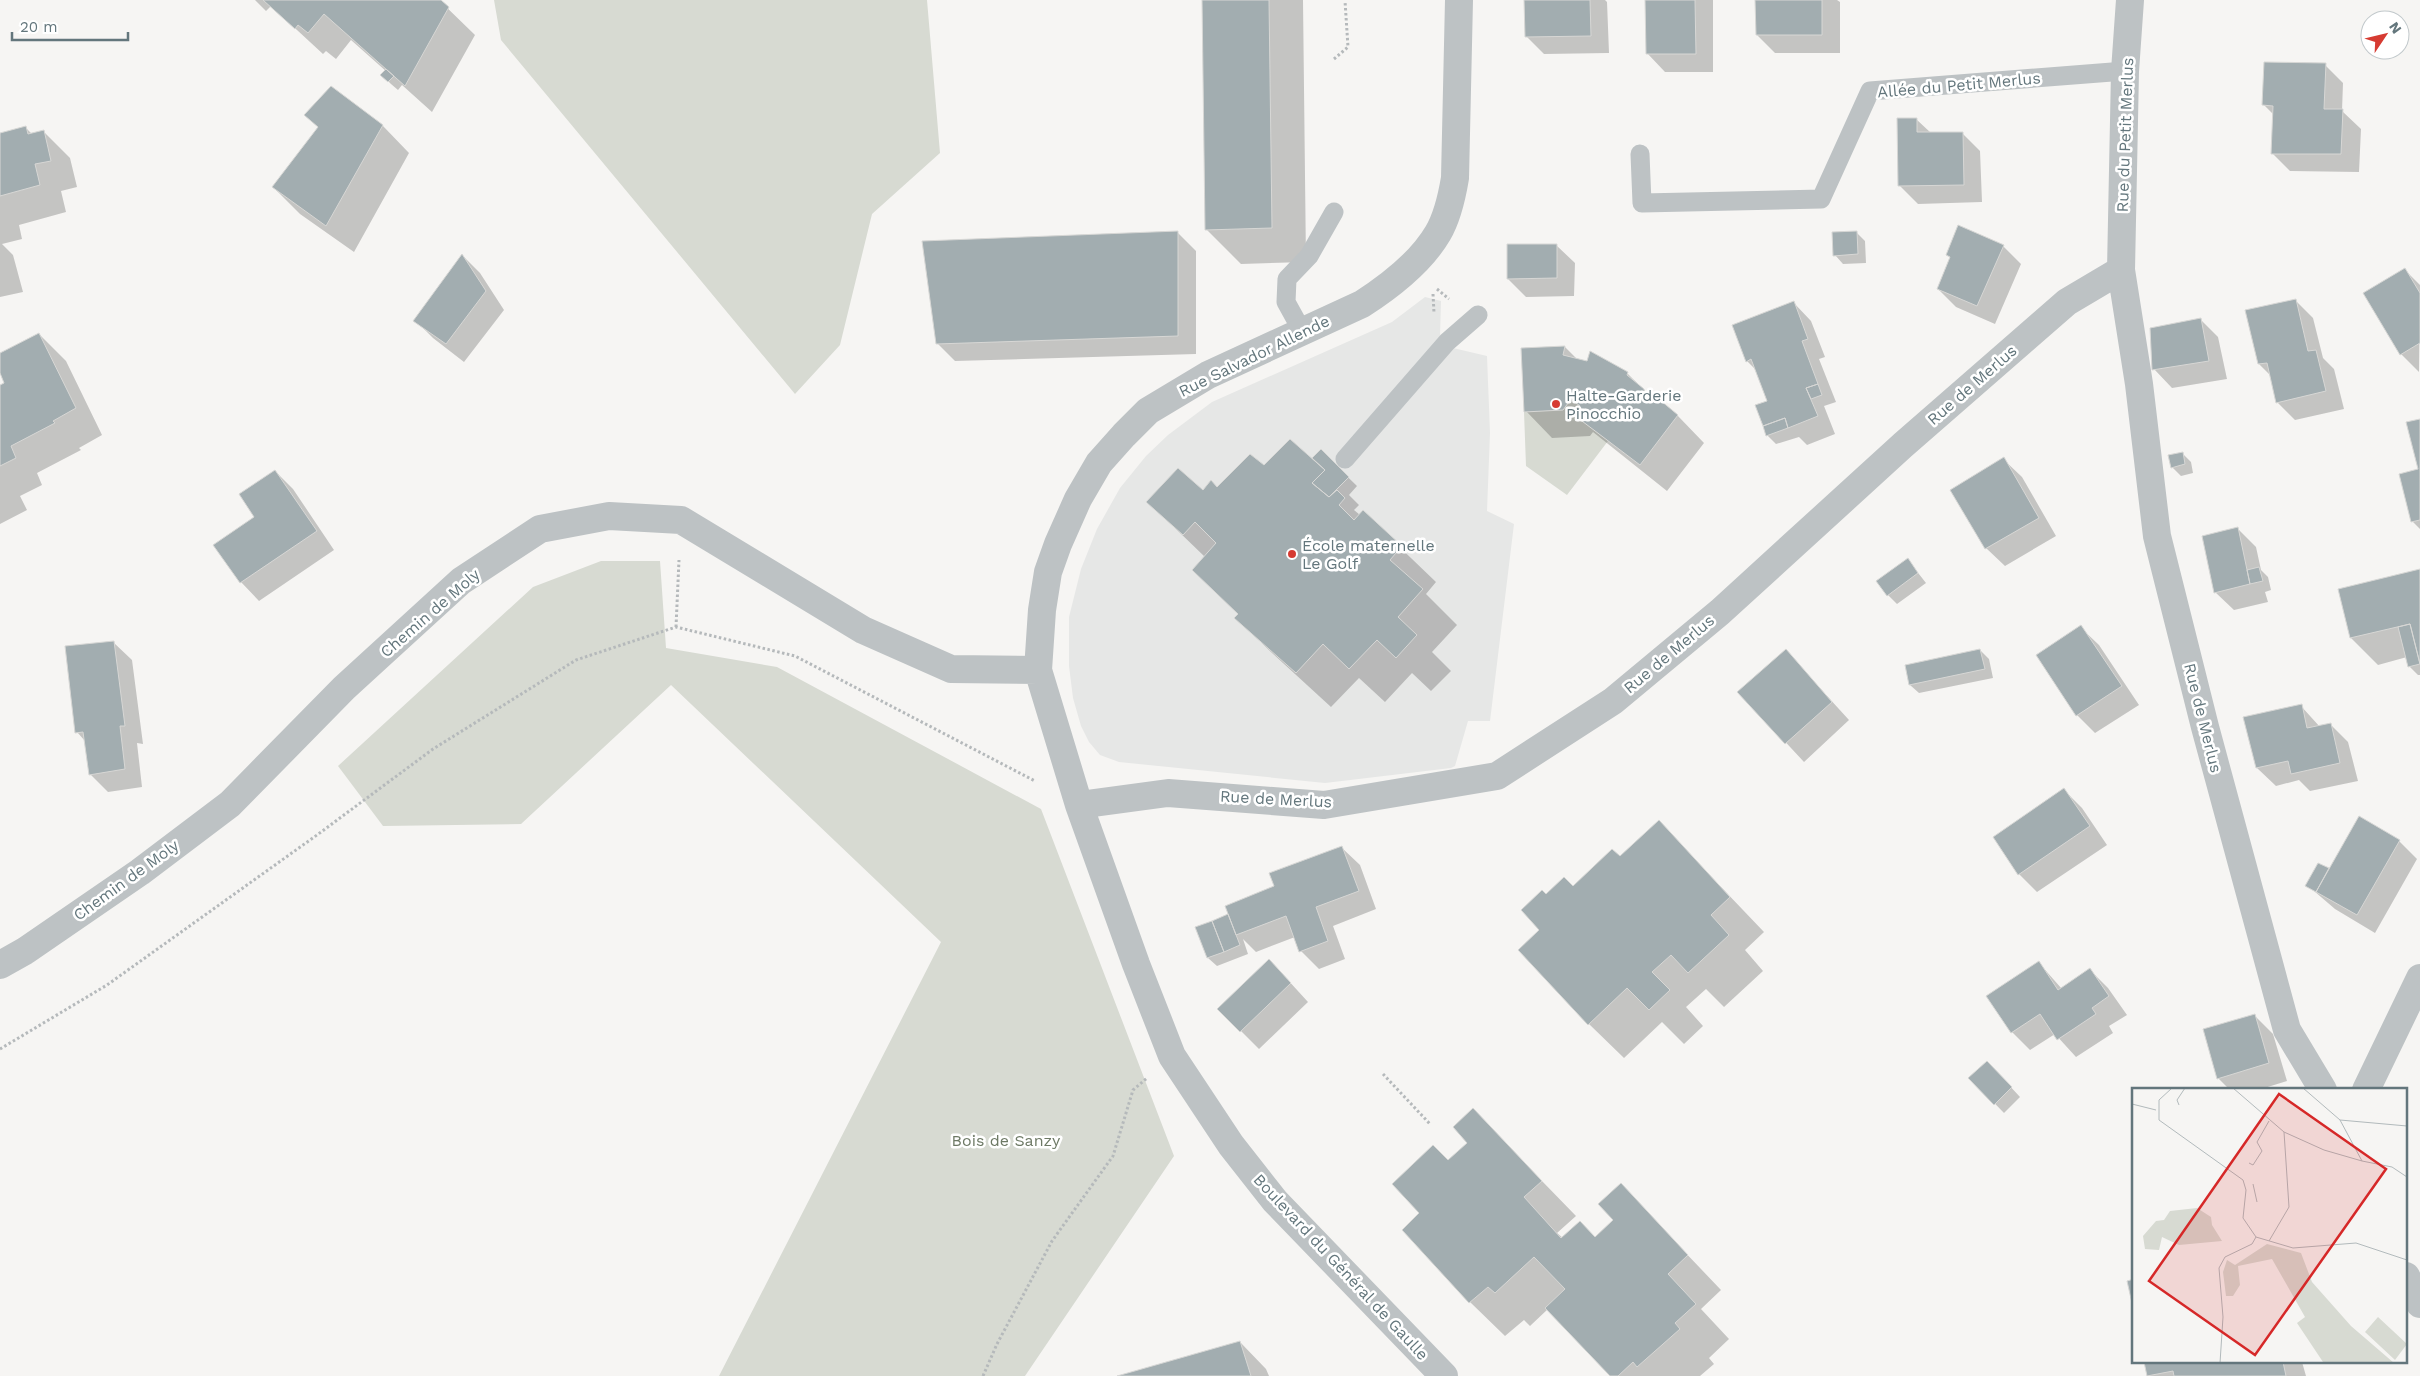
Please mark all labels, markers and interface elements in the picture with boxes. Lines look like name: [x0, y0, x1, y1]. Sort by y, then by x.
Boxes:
scale bar: [12, 10, 129, 42]
north arrow: [2360, 10, 2410, 60]
text: 20 m: [20, 18, 58, 36]
text: N: [2386, 19, 2405, 36]
street label: Rue du Petit Merlus: [2113, 57, 2137, 213]
street label: Allée du Petit Merlus: [1877, 68, 2041, 102]
street label: Rue Salvador Allende: [1176, 311, 1332, 401]
street label: Rue de Merlus: [1923, 341, 2021, 429]
place label: Halte-Garderie Pinocchio: [1566, 386, 1682, 423]
marker: Halte-Garderie Pinocchio: [1550, 398, 1562, 410]
place label: École maternelle Le Golf: [1302, 536, 1435, 573]
marker: École maternelle Le Golf: [1286, 548, 1298, 560]
street label: Chemin de Moly: [376, 564, 484, 661]
street label: Rue de Merlus: [1620, 611, 1718, 697]
street label: Rue de Merlus: [2180, 661, 2226, 775]
street label: Rue de Merlus: [1219, 787, 1333, 811]
street label: Chemin de Moly: [70, 835, 183, 925]
inset map: [2132, 1088, 2408, 1364]
park label: Bois de Sanzy: [952, 1131, 1061, 1150]
street label: Boulevard du Général de Gaulle: [1250, 1170, 1432, 1364]

